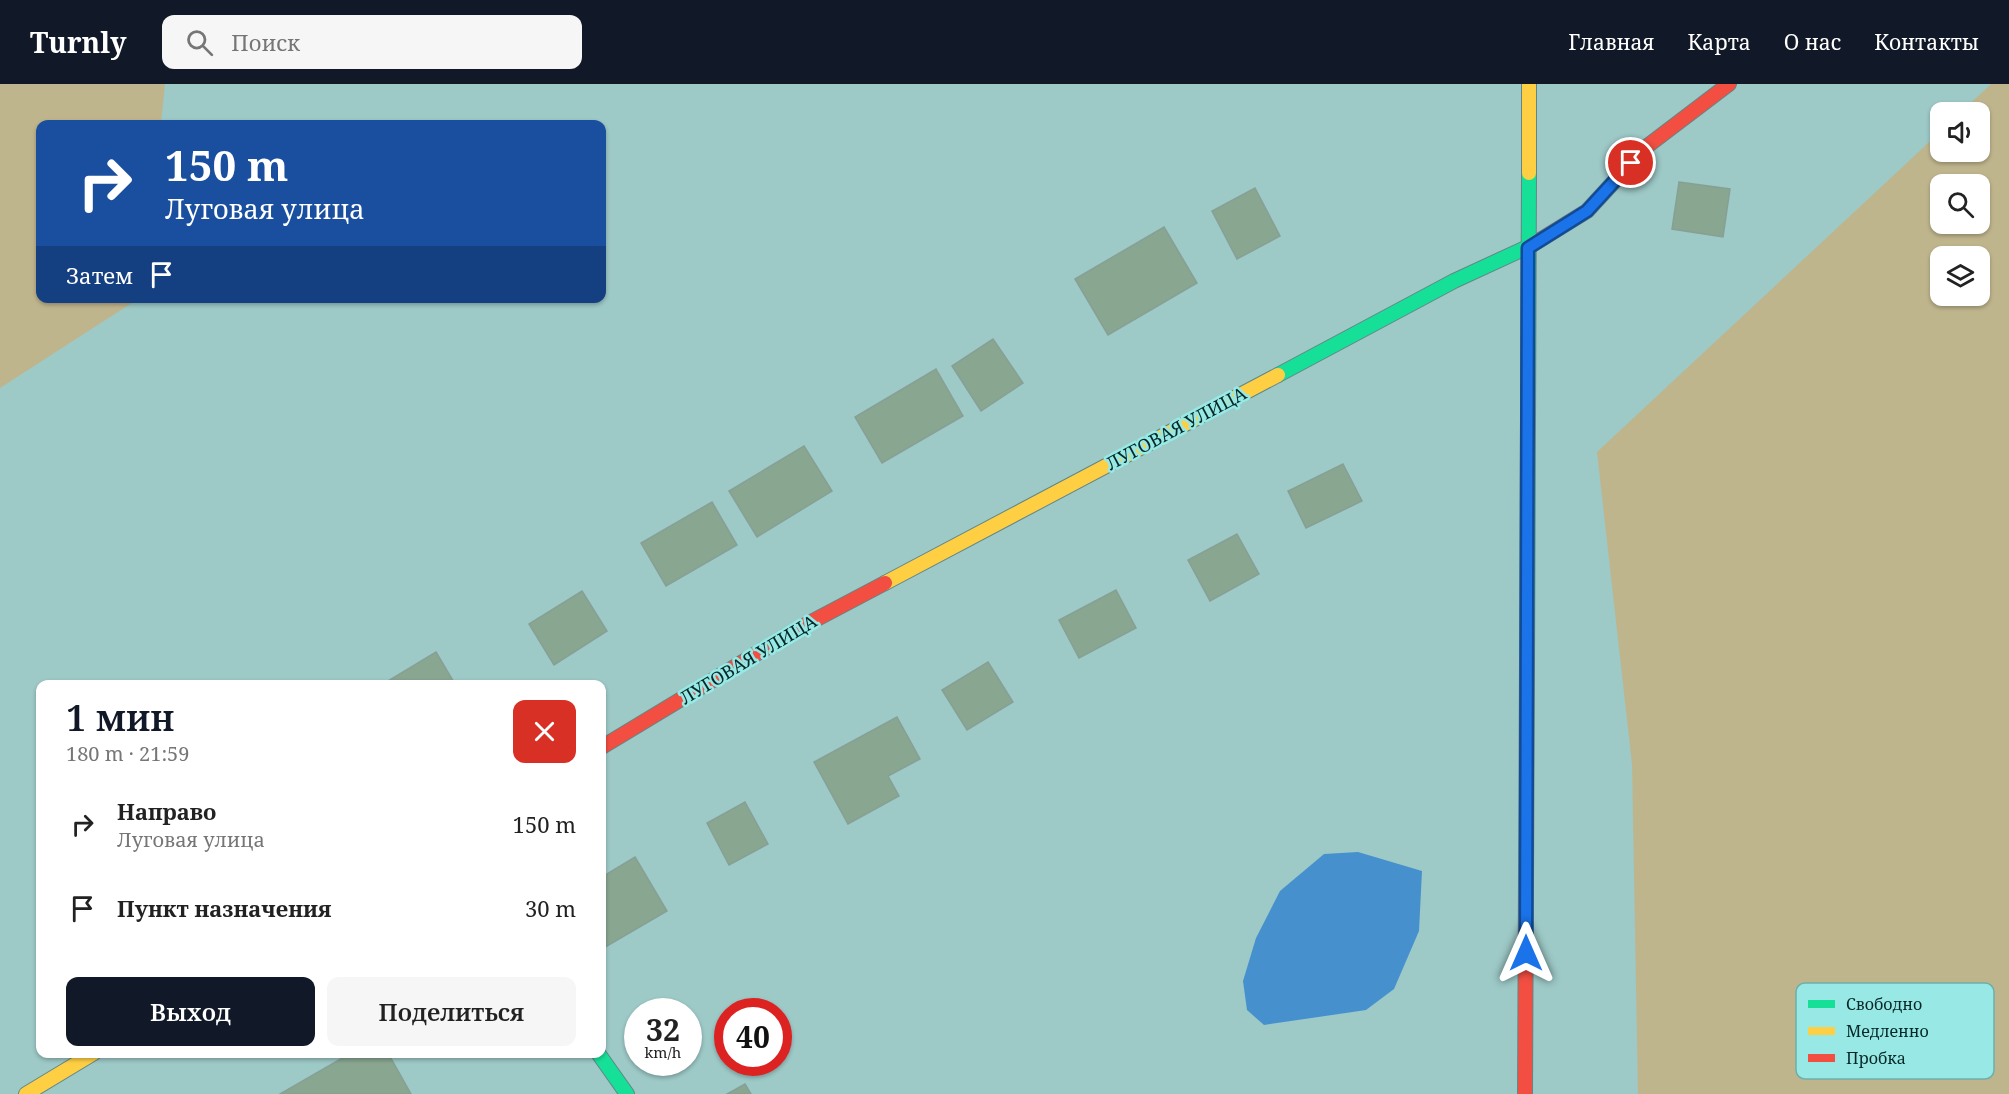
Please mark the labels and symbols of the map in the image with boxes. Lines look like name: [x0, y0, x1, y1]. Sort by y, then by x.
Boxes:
pin: [1605, 137, 1656, 188]
street label: ЛУГОВАЯ УЛИЦА: [1102, 381, 1251, 475]
street label: ЛУГОВАЯ УЛИЦА: [675, 608, 821, 709]
position arrow: [1494, 921, 1558, 985]
legend: [1796, 983, 1994, 1079]
text: Свободно: [1846, 993, 1922, 1015]
speed limit sign: 40: [714, 998, 792, 1076]
text: Медленно: [1846, 1020, 1929, 1042]
text: Пробка: [1846, 1047, 1906, 1069]

